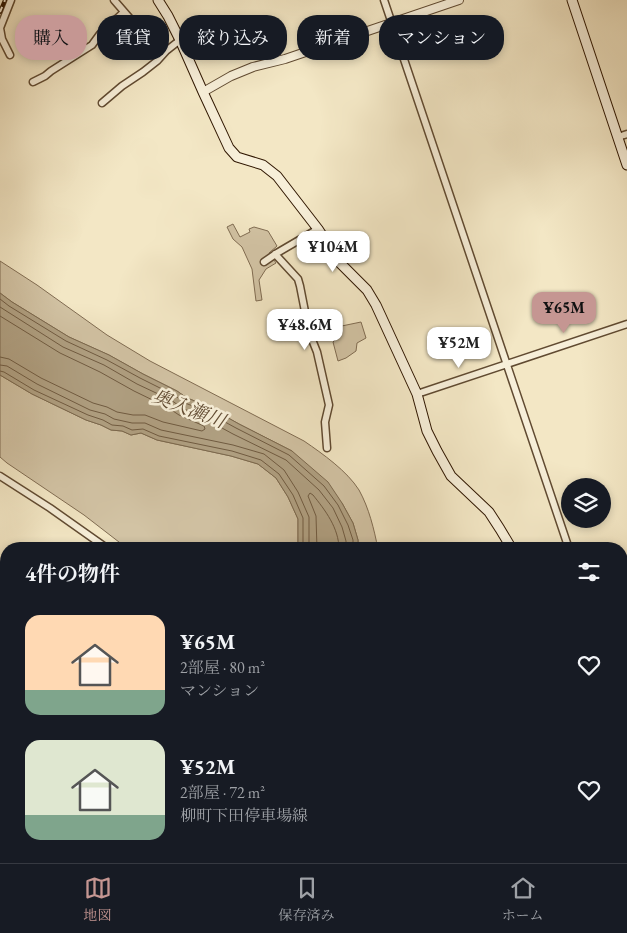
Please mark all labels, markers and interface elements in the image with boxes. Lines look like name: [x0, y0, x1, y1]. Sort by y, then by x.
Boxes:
chip: 購入: [15, 15, 87, 60]
chip: 賃貸: [97, 15, 169, 60]
chip: 絞り込み: [179, 15, 287, 60]
chip: 新着: [297, 15, 369, 60]
chip: マンション: [379, 15, 504, 60]
pin: ¥104M: [298, 230, 368, 273]
text: ¥104M: [308, 236, 358, 257]
pin: ¥65M: [534, 292, 594, 334]
text: ¥65M: [543, 297, 585, 318]
pin: ¥48.6M: [264, 308, 346, 351]
text: ¥48.6M: [278, 314, 332, 335]
pin: ¥52M: [429, 326, 489, 369]
text: ¥52M: [438, 332, 480, 353]
water label: 奥入瀬川: [149, 383, 231, 434]
map controls: [561, 478, 611, 528]
button: layers: [561, 478, 611, 528]
icon: filters: [575, 558, 603, 586]
text: 4件の物件: [25, 560, 120, 587]
text: ¥65M: [180, 628, 235, 655]
icon: home: [65, 635, 125, 695]
icon: heart: [575, 651, 603, 679]
text: 2部屋 · 80 m²: [180, 657, 265, 678]
text: マンション: [180, 680, 259, 701]
text: ¥52M: [180, 753, 235, 780]
icon: home: [65, 760, 125, 820]
icon: heart: [575, 776, 603, 804]
text: 2部屋 · 72 m²: [180, 782, 265, 803]
text: 柳町下田停車場線: [180, 805, 308, 826]
tab: 地図: [84, 874, 112, 924]
tab: 保存済み: [279, 874, 335, 924]
tab: ホーム: [502, 874, 544, 924]

